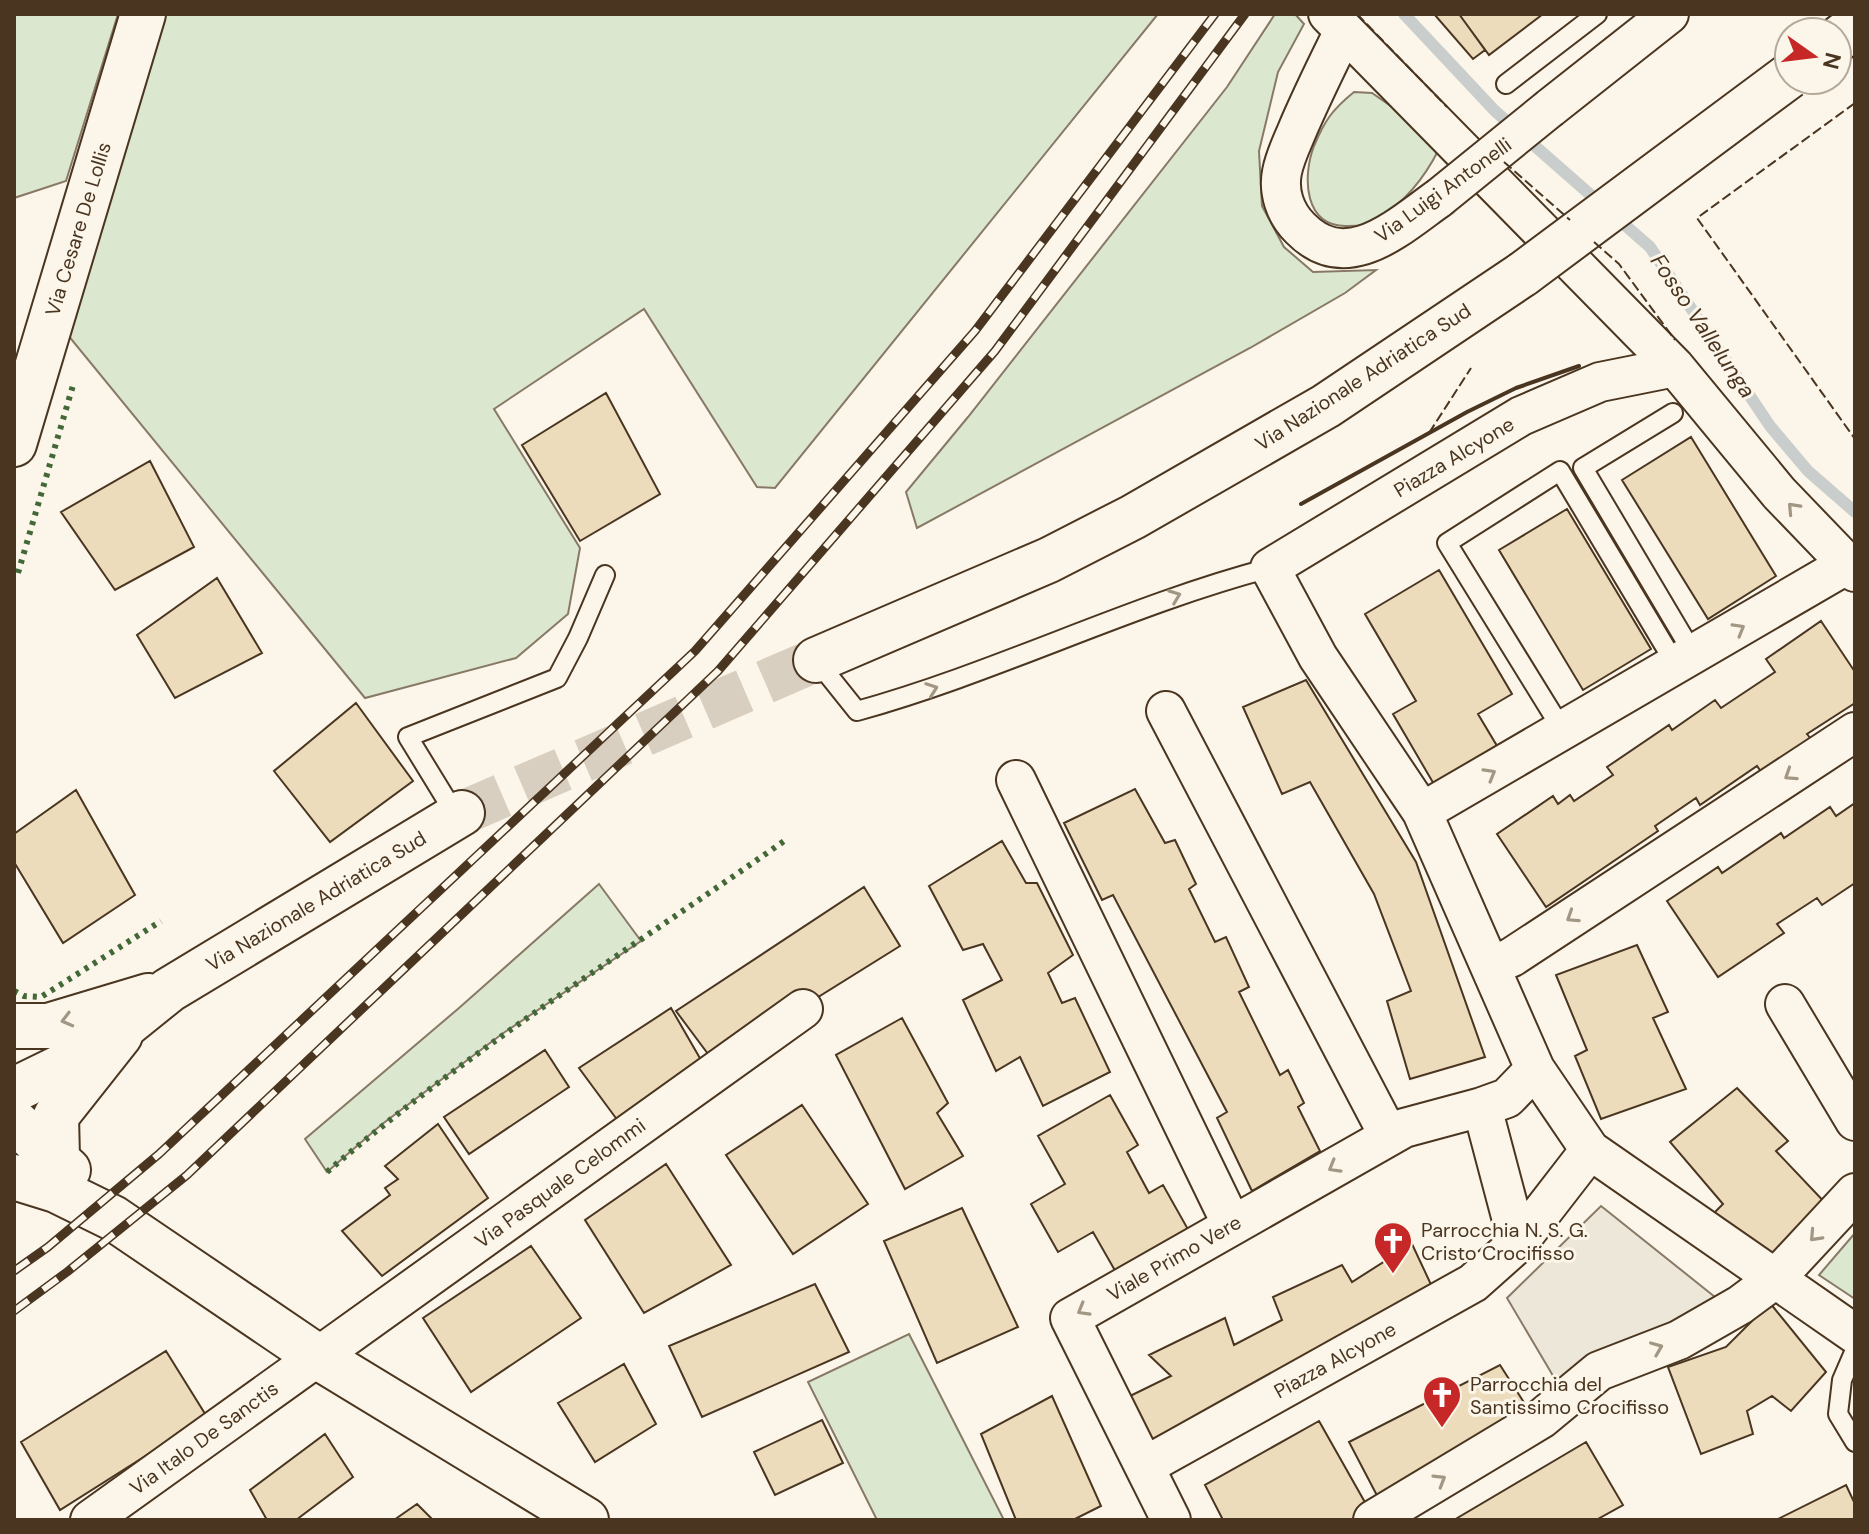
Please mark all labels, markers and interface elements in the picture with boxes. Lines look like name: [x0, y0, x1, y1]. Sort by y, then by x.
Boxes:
north arrow: [1773, 16, 1853, 96]
text: N: [1816, 49, 1848, 72]
street label: Via Luigi Antonelli: [1369, 132, 1517, 248]
street label: Via Cesare De Lollis: [39, 139, 117, 319]
water label: Fosso Vallelunga: [1644, 248, 1762, 404]
street label: Via Nazionale Adriatica Sud: [1250, 297, 1476, 457]
street label: Piazza Alcyone: [1389, 411, 1519, 503]
one-way arrow: [1787, 503, 1802, 517]
one-way arrow: [1167, 589, 1181, 606]
one-way arrow: [1730, 623, 1745, 639]
one-way arrow: [924, 682, 938, 698]
one-way arrow: [1784, 765, 1798, 780]
one-way arrow: [1481, 768, 1496, 784]
street label: Via Nazionale Adriatica Sud: [201, 825, 431, 977]
one-way arrow: [1567, 908, 1581, 923]
one-way arrow: [61, 1011, 75, 1028]
street label: Via Pasquale Celommi: [469, 1112, 651, 1254]
one-way arrow: [1328, 1157, 1342, 1173]
street label: Viale Primo Vere: [1102, 1209, 1246, 1307]
place label: Parrocchia N. S. G. Cristo Crocifisso: [1421, 1217, 1588, 1266]
church icon: Parrocchia N. S. G. Cristo Crocifisso: [1372, 1220, 1414, 1275]
one-way arrow: [1810, 1227, 1824, 1242]
one-way arrow: [1078, 1300, 1092, 1316]
street label: Piazza Alcyone: [1269, 1316, 1401, 1404]
one-way arrow: [1649, 1342, 1663, 1358]
place label: Parrocchia del Santissimo Crocifisso: [1470, 1371, 1669, 1420]
church icon: Parrocchia del Santissimo Crocifisso: [1421, 1374, 1463, 1429]
street label: Via Italo De Sanctis: [124, 1375, 284, 1501]
one-way arrow: [1431, 1474, 1446, 1490]

